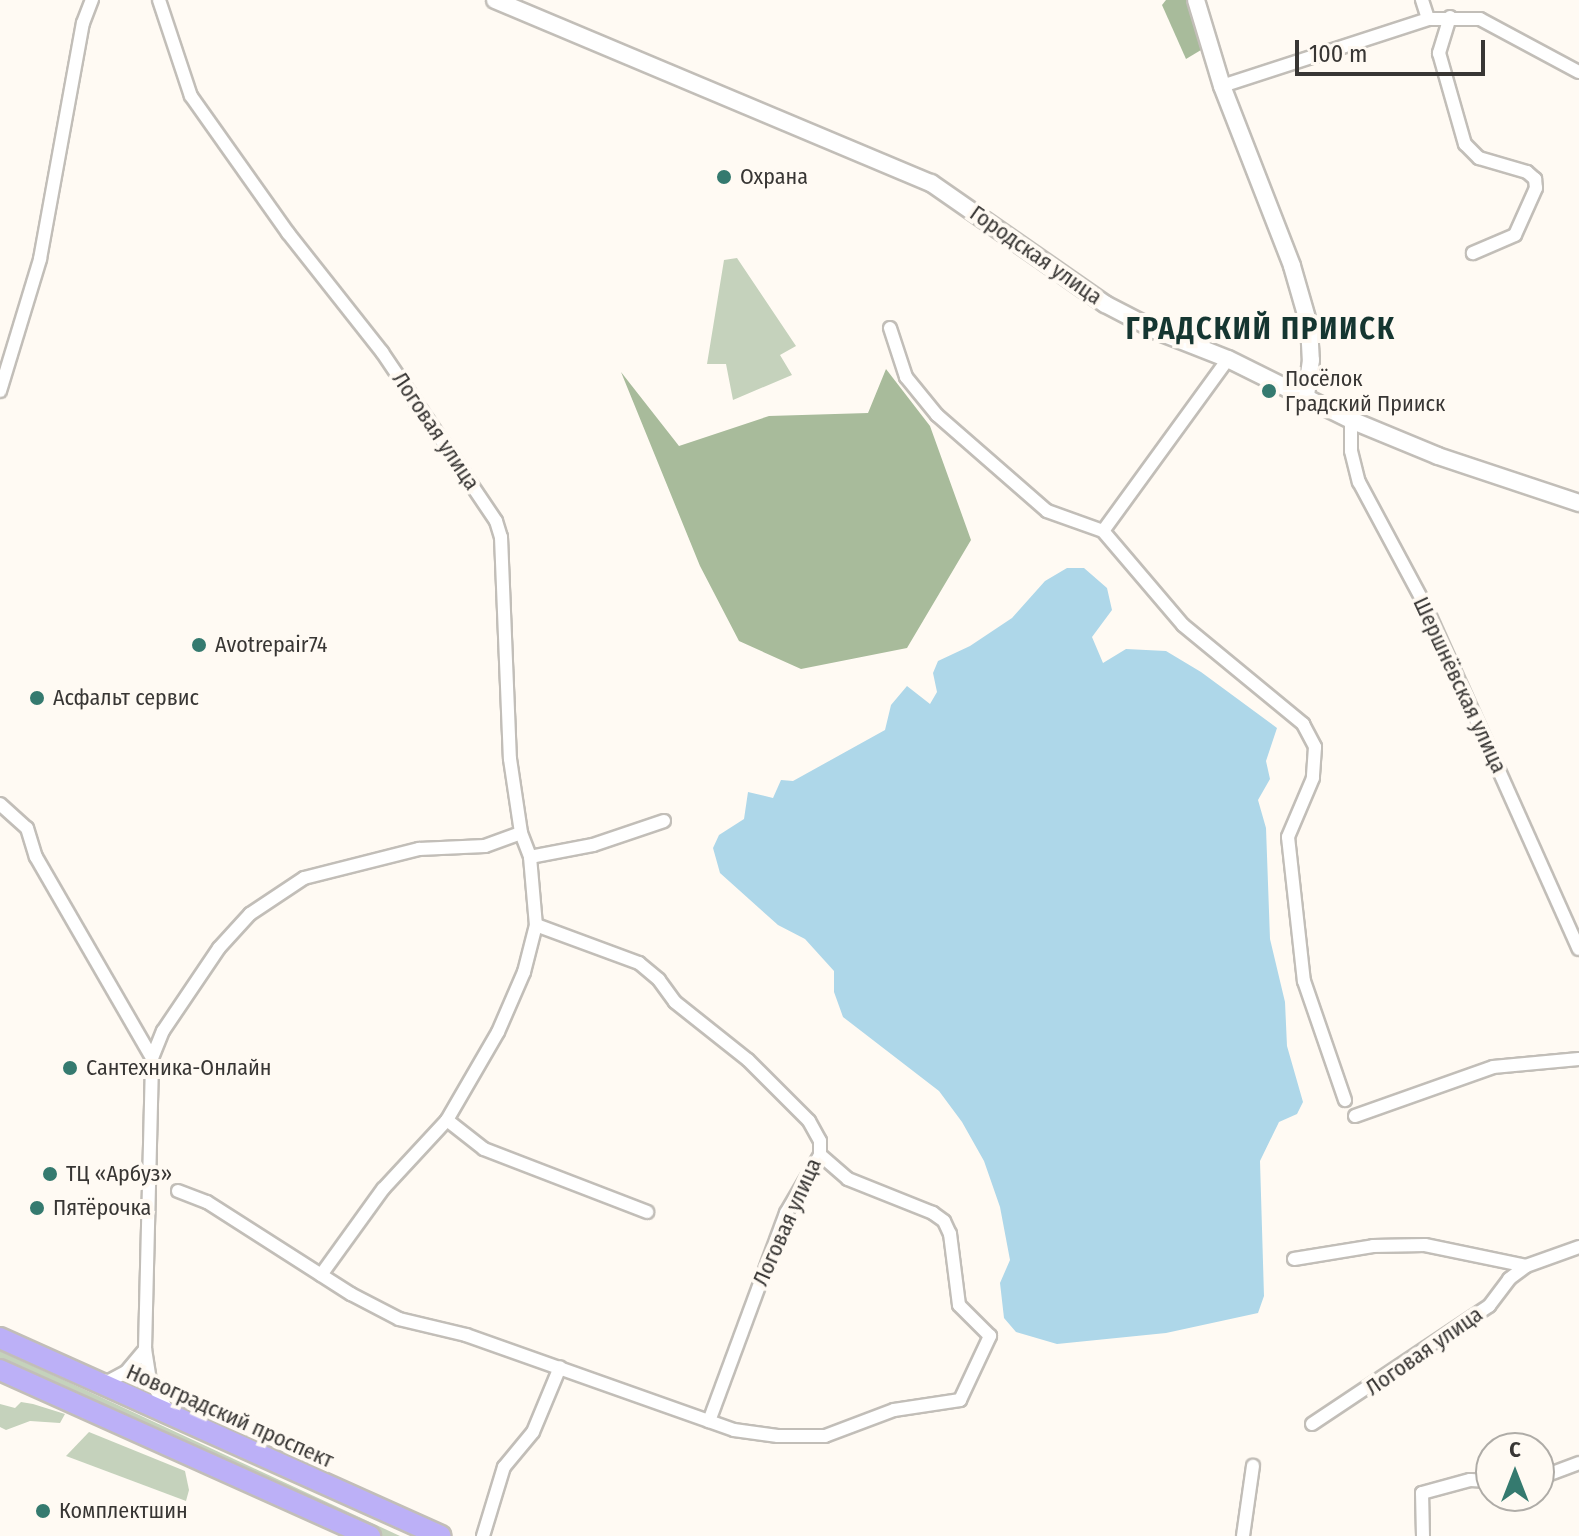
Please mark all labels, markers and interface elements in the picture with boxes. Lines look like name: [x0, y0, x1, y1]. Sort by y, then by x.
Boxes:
scale bar: [1299, 24, 1489, 74]
text: 100 m: [1309, 40, 1367, 68]
place label: Охрана: [740, 164, 808, 190]
marker: Охрана: [715, 168, 733, 186]
street label: Городская улица: [965, 200, 1107, 310]
district label: ГРАДСКИЙ ПРИИСК: [1126, 311, 1396, 347]
place label: Посёлок Градский Прииск: [1285, 365, 1445, 416]
street label: Логовая улица: [387, 367, 485, 495]
marker: Посёлок Градский Прииск: [1260, 382, 1278, 400]
street label: Шершнёвская улица: [1408, 593, 1512, 777]
place label: Avotrepair74: [215, 632, 327, 658]
marker: Avotrepair74: [190, 636, 208, 654]
place label: Асфальт сервис: [53, 685, 199, 711]
marker: Асфальт сервис: [28, 689, 46, 707]
place label: Сантехника-Онлайн: [86, 1055, 272, 1081]
marker: Сантехника-Онлайн: [61, 1059, 79, 1077]
street label: Логовая улица: [747, 1154, 827, 1290]
place label: ТЦ «Арбуз»: [66, 1161, 172, 1187]
marker: ТЦ «Арбуз»: [41, 1165, 59, 1183]
place label: Пятёрочка: [53, 1195, 151, 1221]
marker: Пятёрочка: [28, 1199, 46, 1217]
street label: Логовая улица: [1360, 1301, 1488, 1401]
street label: Новоградский проспект: [122, 1358, 338, 1474]
north arrow: [1475, 1432, 1555, 1512]
text: С: [1509, 1436, 1521, 1463]
place label: Комплектшин: [59, 1498, 188, 1524]
marker: Комплектшин: [34, 1502, 52, 1520]

